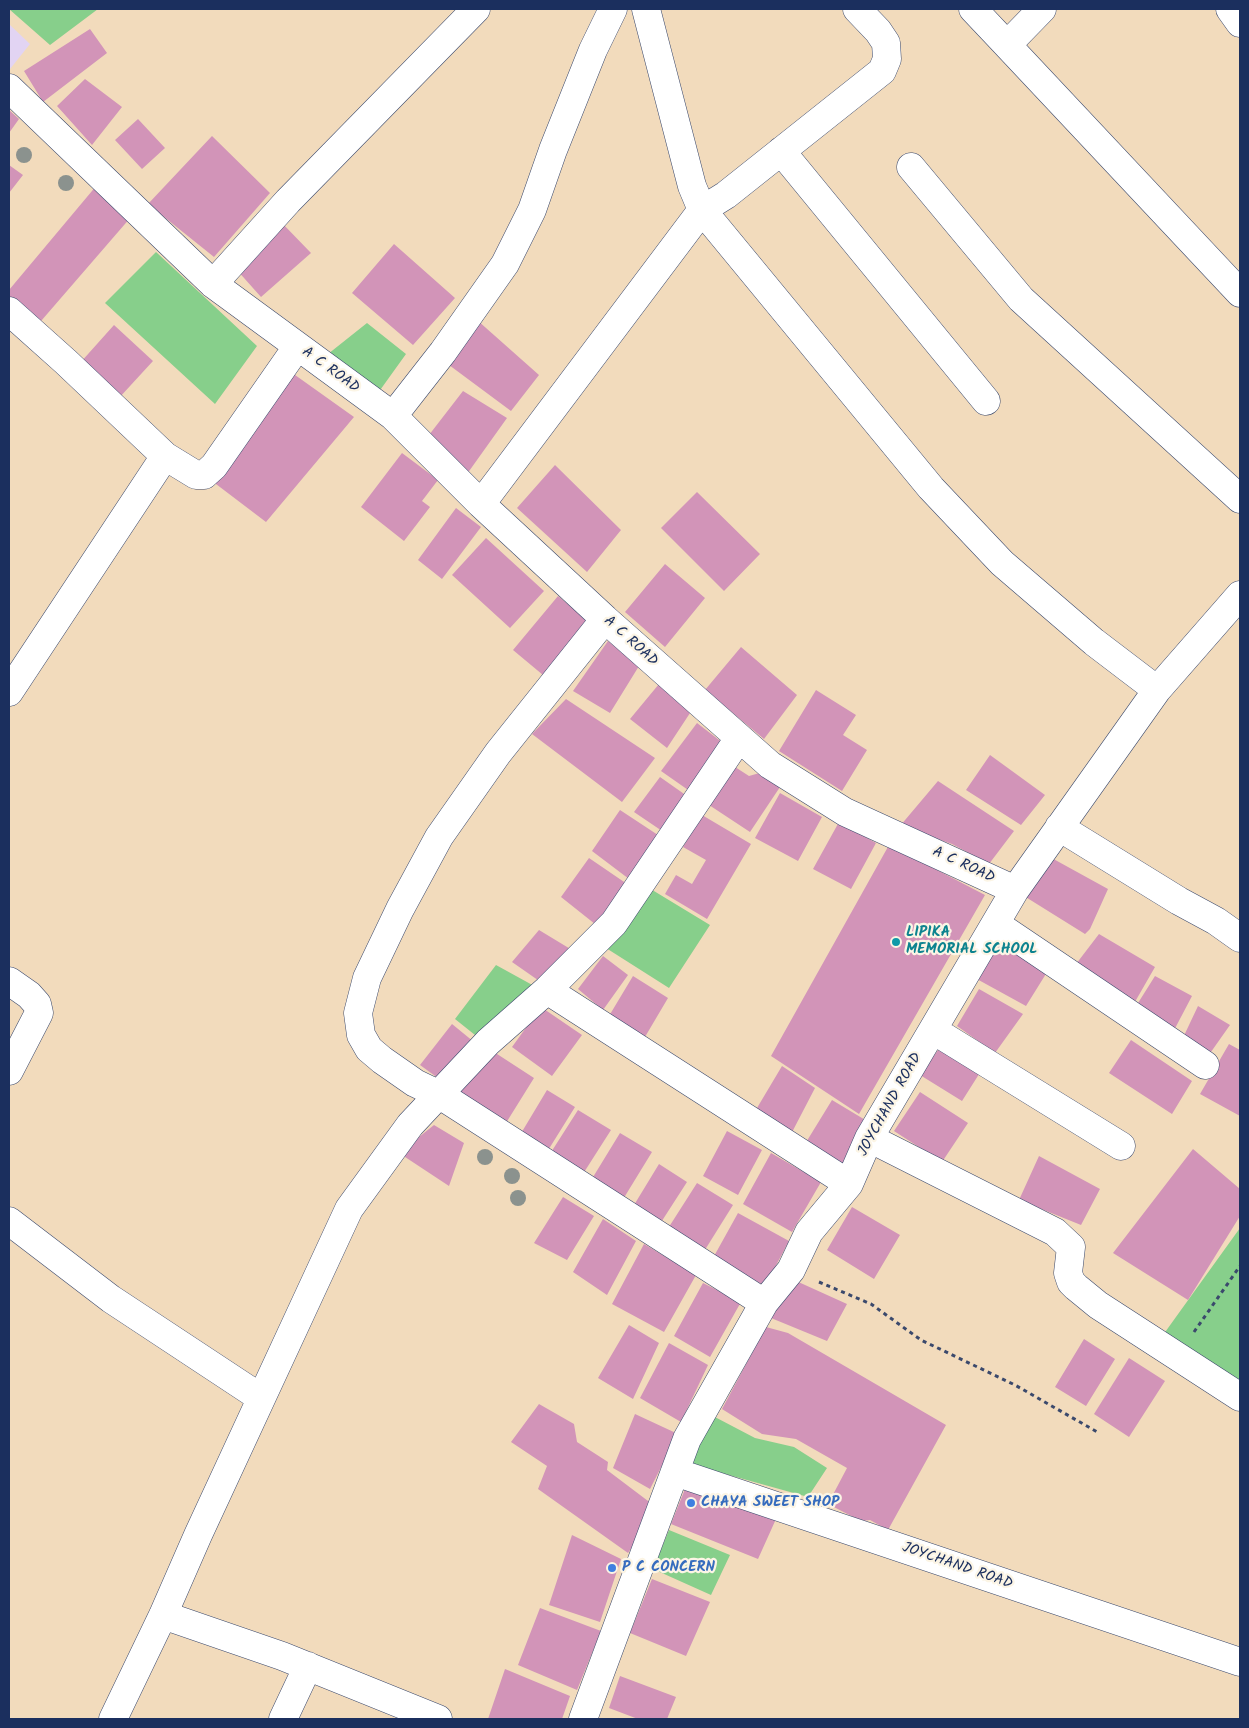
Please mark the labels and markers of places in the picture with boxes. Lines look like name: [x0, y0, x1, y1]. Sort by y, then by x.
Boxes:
place label: LIPIKA MEMORIAL SCHOOL: [906, 924, 1037, 959]
marker: LIPIKA MEMORIAL SCHOOL: [890, 936, 902, 948]
place label: CHAYA SWEET SHOP: [701, 1494, 839, 1512]
marker: CHAYA SWEET SHOP: [685, 1497, 697, 1509]
place label: P C CONCERN: [622, 1559, 715, 1577]
marker: P C CONCERN: [606, 1562, 618, 1574]

